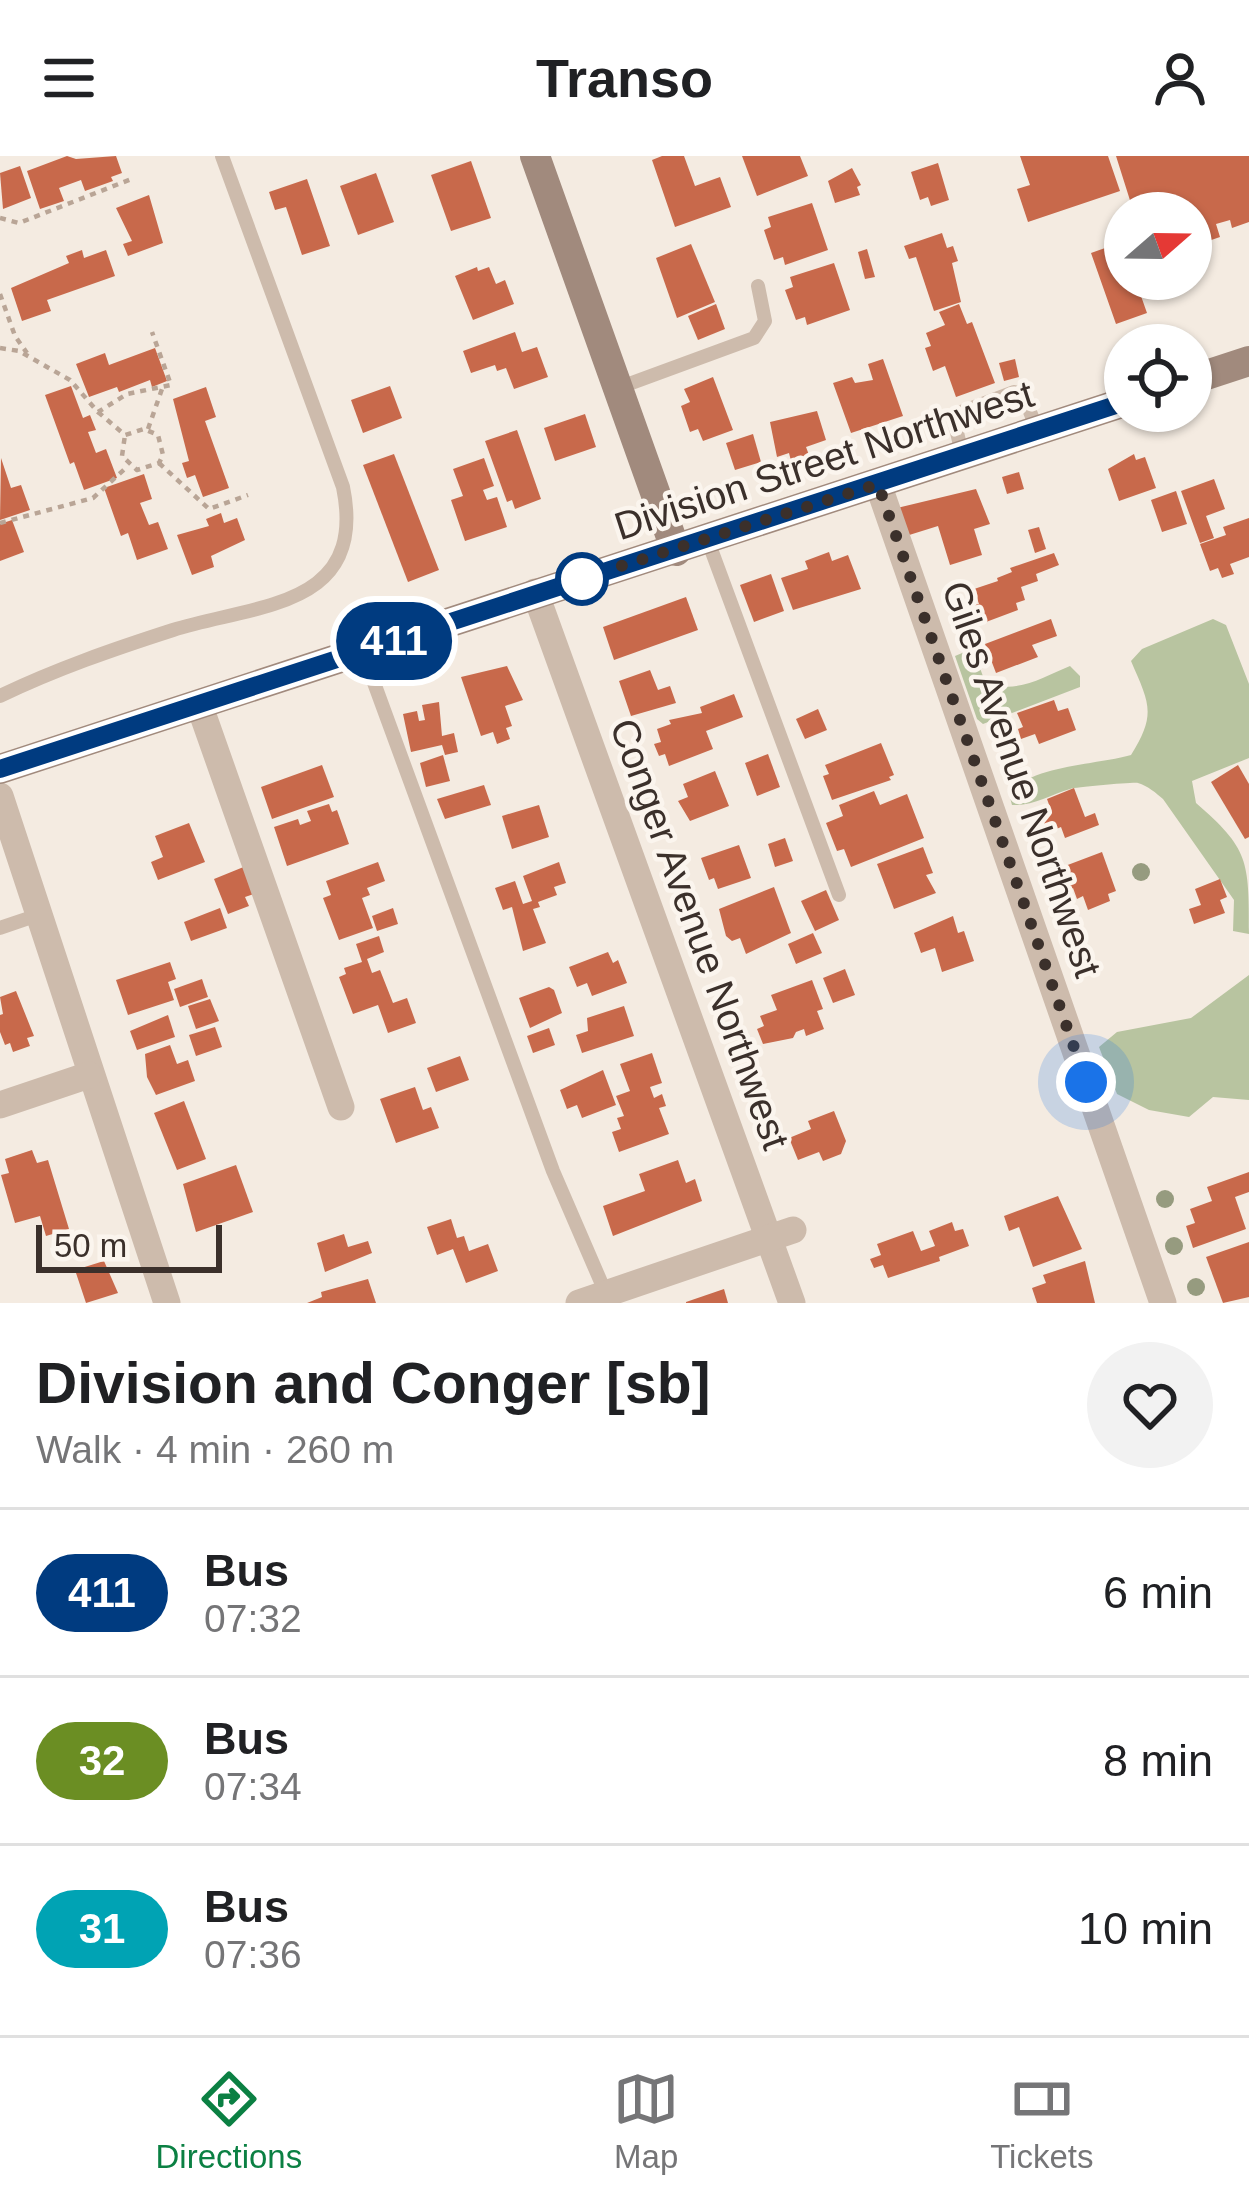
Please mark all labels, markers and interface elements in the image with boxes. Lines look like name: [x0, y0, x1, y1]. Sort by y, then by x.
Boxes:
icon: menu: [36, 45, 102, 111]
icon: person: [1147, 45, 1213, 111]
text: Transo: [536, 48, 713, 108]
north arrow: [1104, 192, 1212, 300]
map controls: [1104, 192, 1212, 432]
button: locate: [1104, 324, 1212, 432]
street label: Division Street Northwest: [609, 372, 1039, 548]
unlabelled marker: [557, 554, 607, 604]
street label: Giles Avenue Northwest: [934, 576, 1110, 983]
line badge: 411: [325, 602, 463, 680]
text: 411: [360, 617, 428, 664]
street label: Conger Avenue Northwest: [602, 713, 798, 1155]
your location: [1056, 1052, 1116, 1112]
scale bar: [36, 1219, 222, 1272]
text: 50 m: [54, 1227, 127, 1264]
button: heart: [1087, 1342, 1213, 1468]
text: Division and Conger [sb]: [36, 1351, 711, 1415]
text: Walk · 4 min · 260 m: [36, 1428, 394, 1471]
text: Bus: [204, 1545, 289, 1596]
text: 6 min: [1103, 1567, 1213, 1618]
text: 411: [68, 1569, 136, 1616]
text: 07:32: [204, 1597, 302, 1640]
text: Bus: [204, 1713, 289, 1764]
text: 8 min: [1103, 1735, 1213, 1786]
text: 32: [79, 1737, 125, 1784]
text: 07:34: [204, 1765, 302, 1808]
text: Bus: [204, 1881, 289, 1932]
text: 10 min: [1078, 1903, 1213, 1954]
text: 31: [79, 1905, 125, 1952]
text: 07:36: [204, 1933, 302, 1976]
tab: Directions: [155, 2066, 302, 2176]
tab: Map: [613, 2066, 679, 2176]
tab: Tickets: [990, 2066, 1093, 2176]

